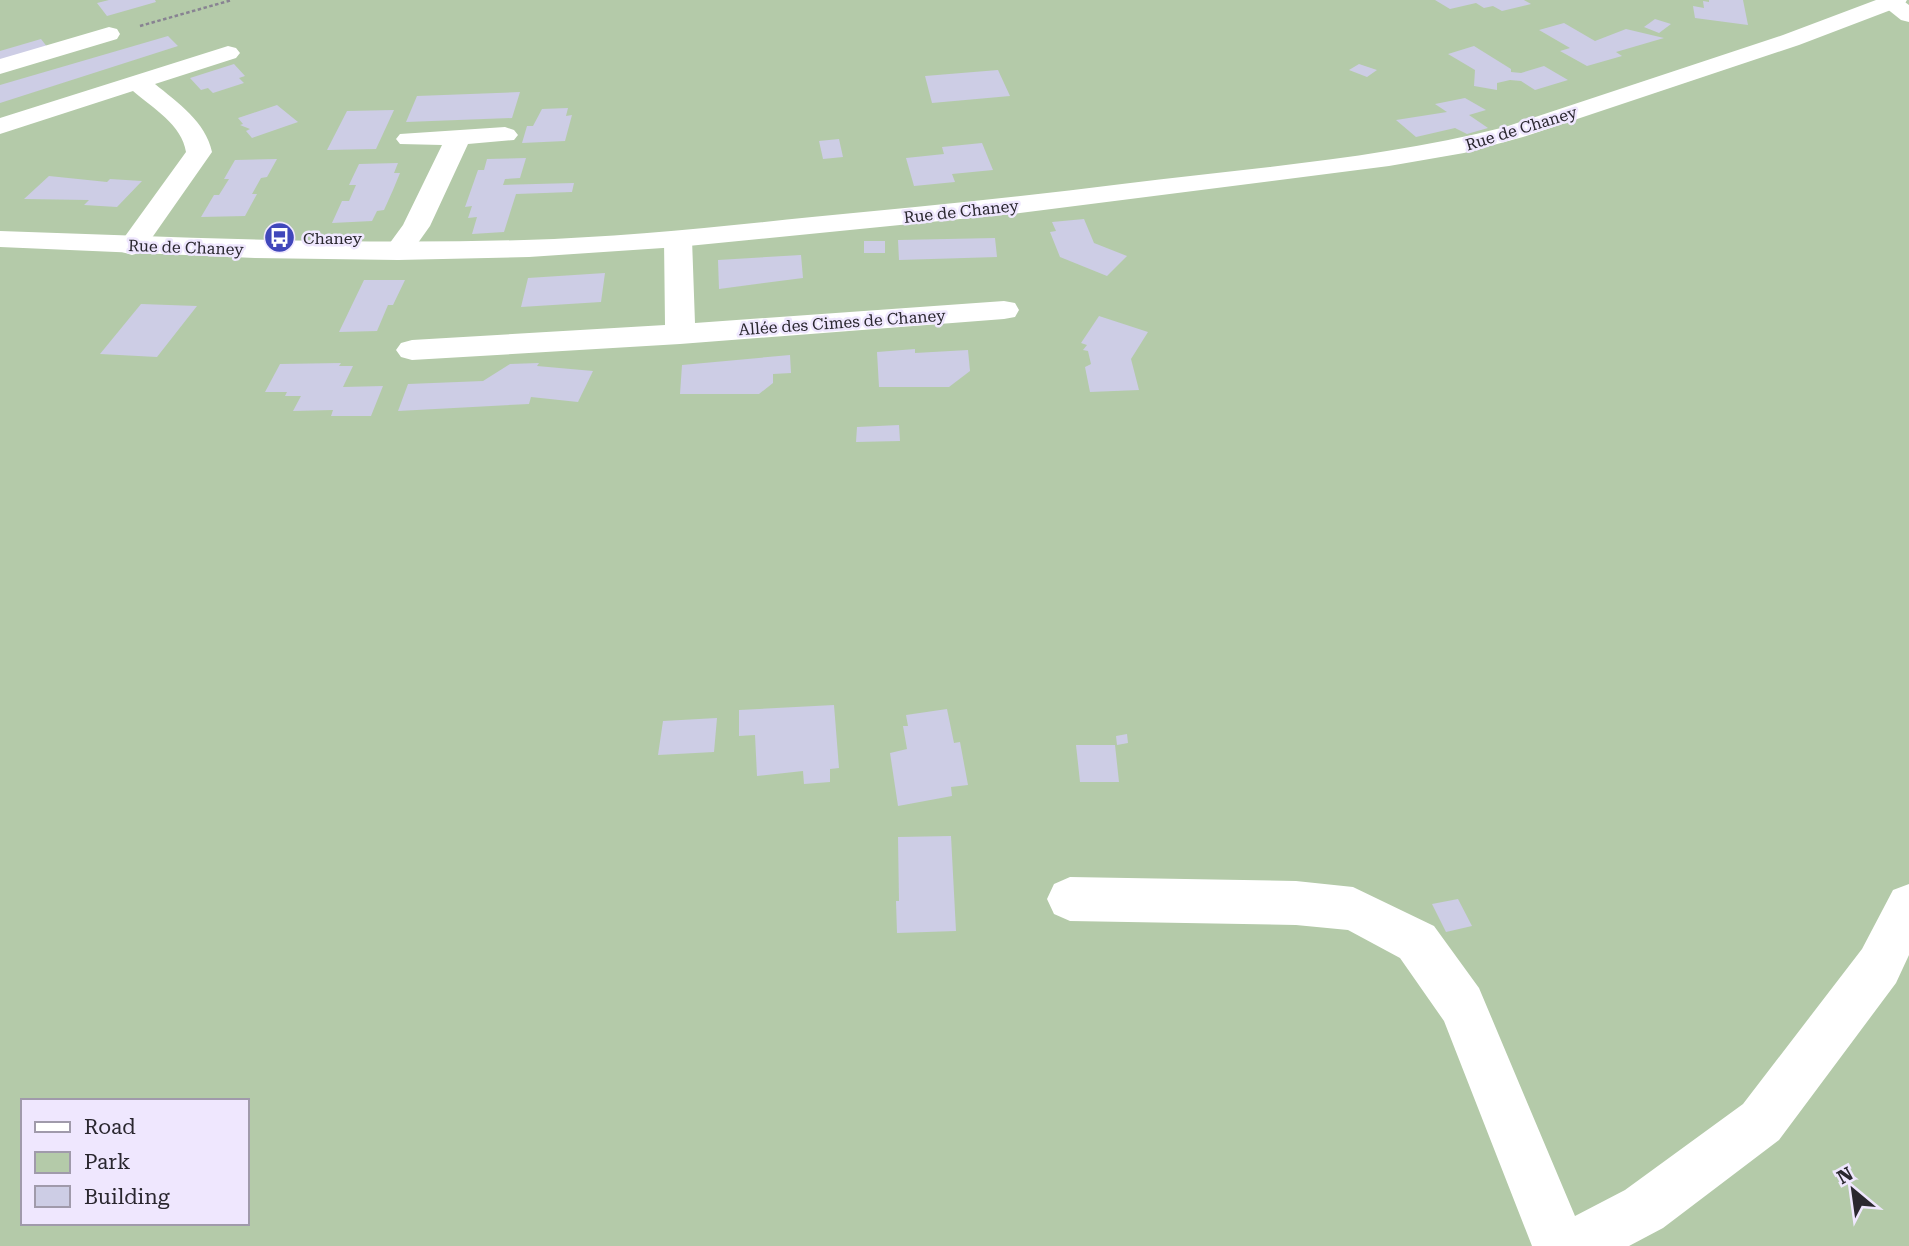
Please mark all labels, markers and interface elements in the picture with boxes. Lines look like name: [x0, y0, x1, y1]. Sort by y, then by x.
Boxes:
street label: Rue de Chaney: [1463, 102, 1580, 154]
street label: Rue de Chaney: [903, 196, 1020, 227]
bus stop icon: Chaney: [263, 221, 297, 255]
place label: Chaney: [303, 229, 362, 248]
street label: Rue de Chaney: [128, 236, 245, 259]
street label: Allée des Cimes de Chaney: [738, 306, 947, 339]
legend: [21, 1099, 248, 1225]
text: Road: [84, 1115, 136, 1139]
text: Park: [84, 1150, 130, 1174]
north arrow: [1818, 1155, 1888, 1225]
text: N: [1833, 1162, 1857, 1189]
text: Building: [84, 1185, 170, 1209]

